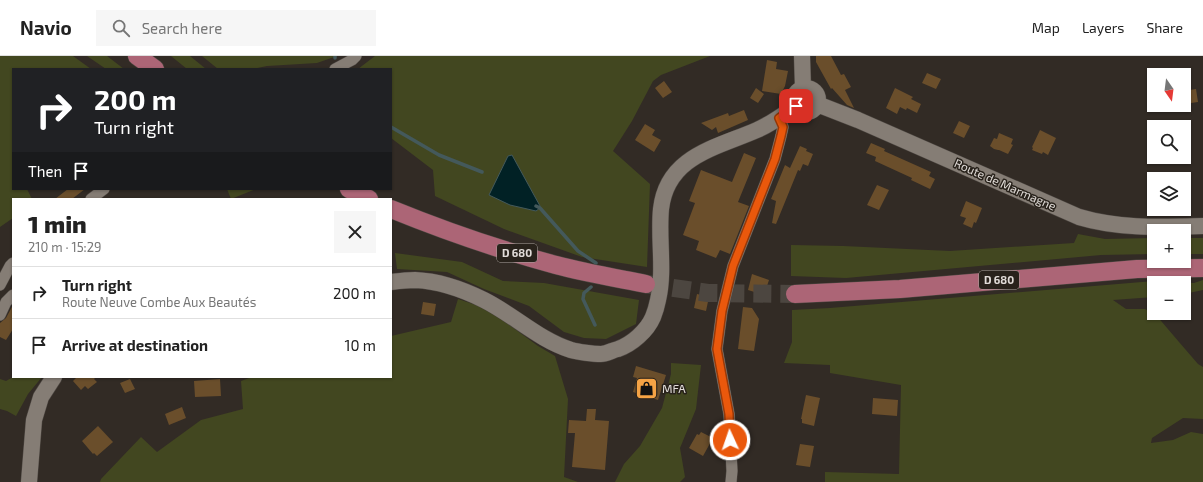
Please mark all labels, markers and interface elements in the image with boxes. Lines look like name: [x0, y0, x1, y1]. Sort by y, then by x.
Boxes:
search box: [96, 10, 376, 46]
text: Navio: [20, 16, 72, 39]
icon: search: [110, 17, 132, 39]
text: Search here: [142, 19, 222, 37]
text: Map: [1032, 19, 1060, 36]
text: Layers: [1082, 19, 1124, 36]
text: Share: [1146, 19, 1183, 36]
north arrow: [1147, 68, 1191, 112]
map controls: [1147, 68, 1191, 320]
text: 200 m: [94, 82, 176, 116]
icon: right: [28, 84, 80, 136]
pin: [779, 89, 813, 123]
icon: arrive: [785, 95, 807, 117]
text: Turn right: [94, 116, 174, 138]
button: search: [1147, 120, 1191, 164]
street label: Route de Marmagne: [952, 155, 1058, 213]
icon: arrive: [70, 160, 92, 182]
text: Then: [28, 162, 62, 180]
button: layers: [1147, 172, 1191, 216]
text: 1 min: [28, 209, 87, 238]
button: close: [334, 211, 376, 253]
button: +: [1147, 224, 1191, 268]
text: 210 m · 15:29: [28, 239, 101, 255]
road number: D 680: [497, 244, 537, 262]
road number: D 680: [979, 271, 1019, 289]
text: Turn right: [62, 276, 132, 294]
button: −: [1147, 276, 1191, 320]
icon: right: [28, 282, 50, 304]
text: 200 m: [333, 284, 376, 302]
text: Route Neuve Combe Aux Beautés: [62, 294, 256, 310]
icon: arrive: [28, 334, 50, 356]
text: Arrive at destination: [62, 336, 208, 354]
text: 10 m: [344, 336, 376, 354]
shop icon: MFA: [634, 376, 660, 402]
place label: MFA: [662, 381, 686, 395]
position arrow: [709, 419, 751, 461]

